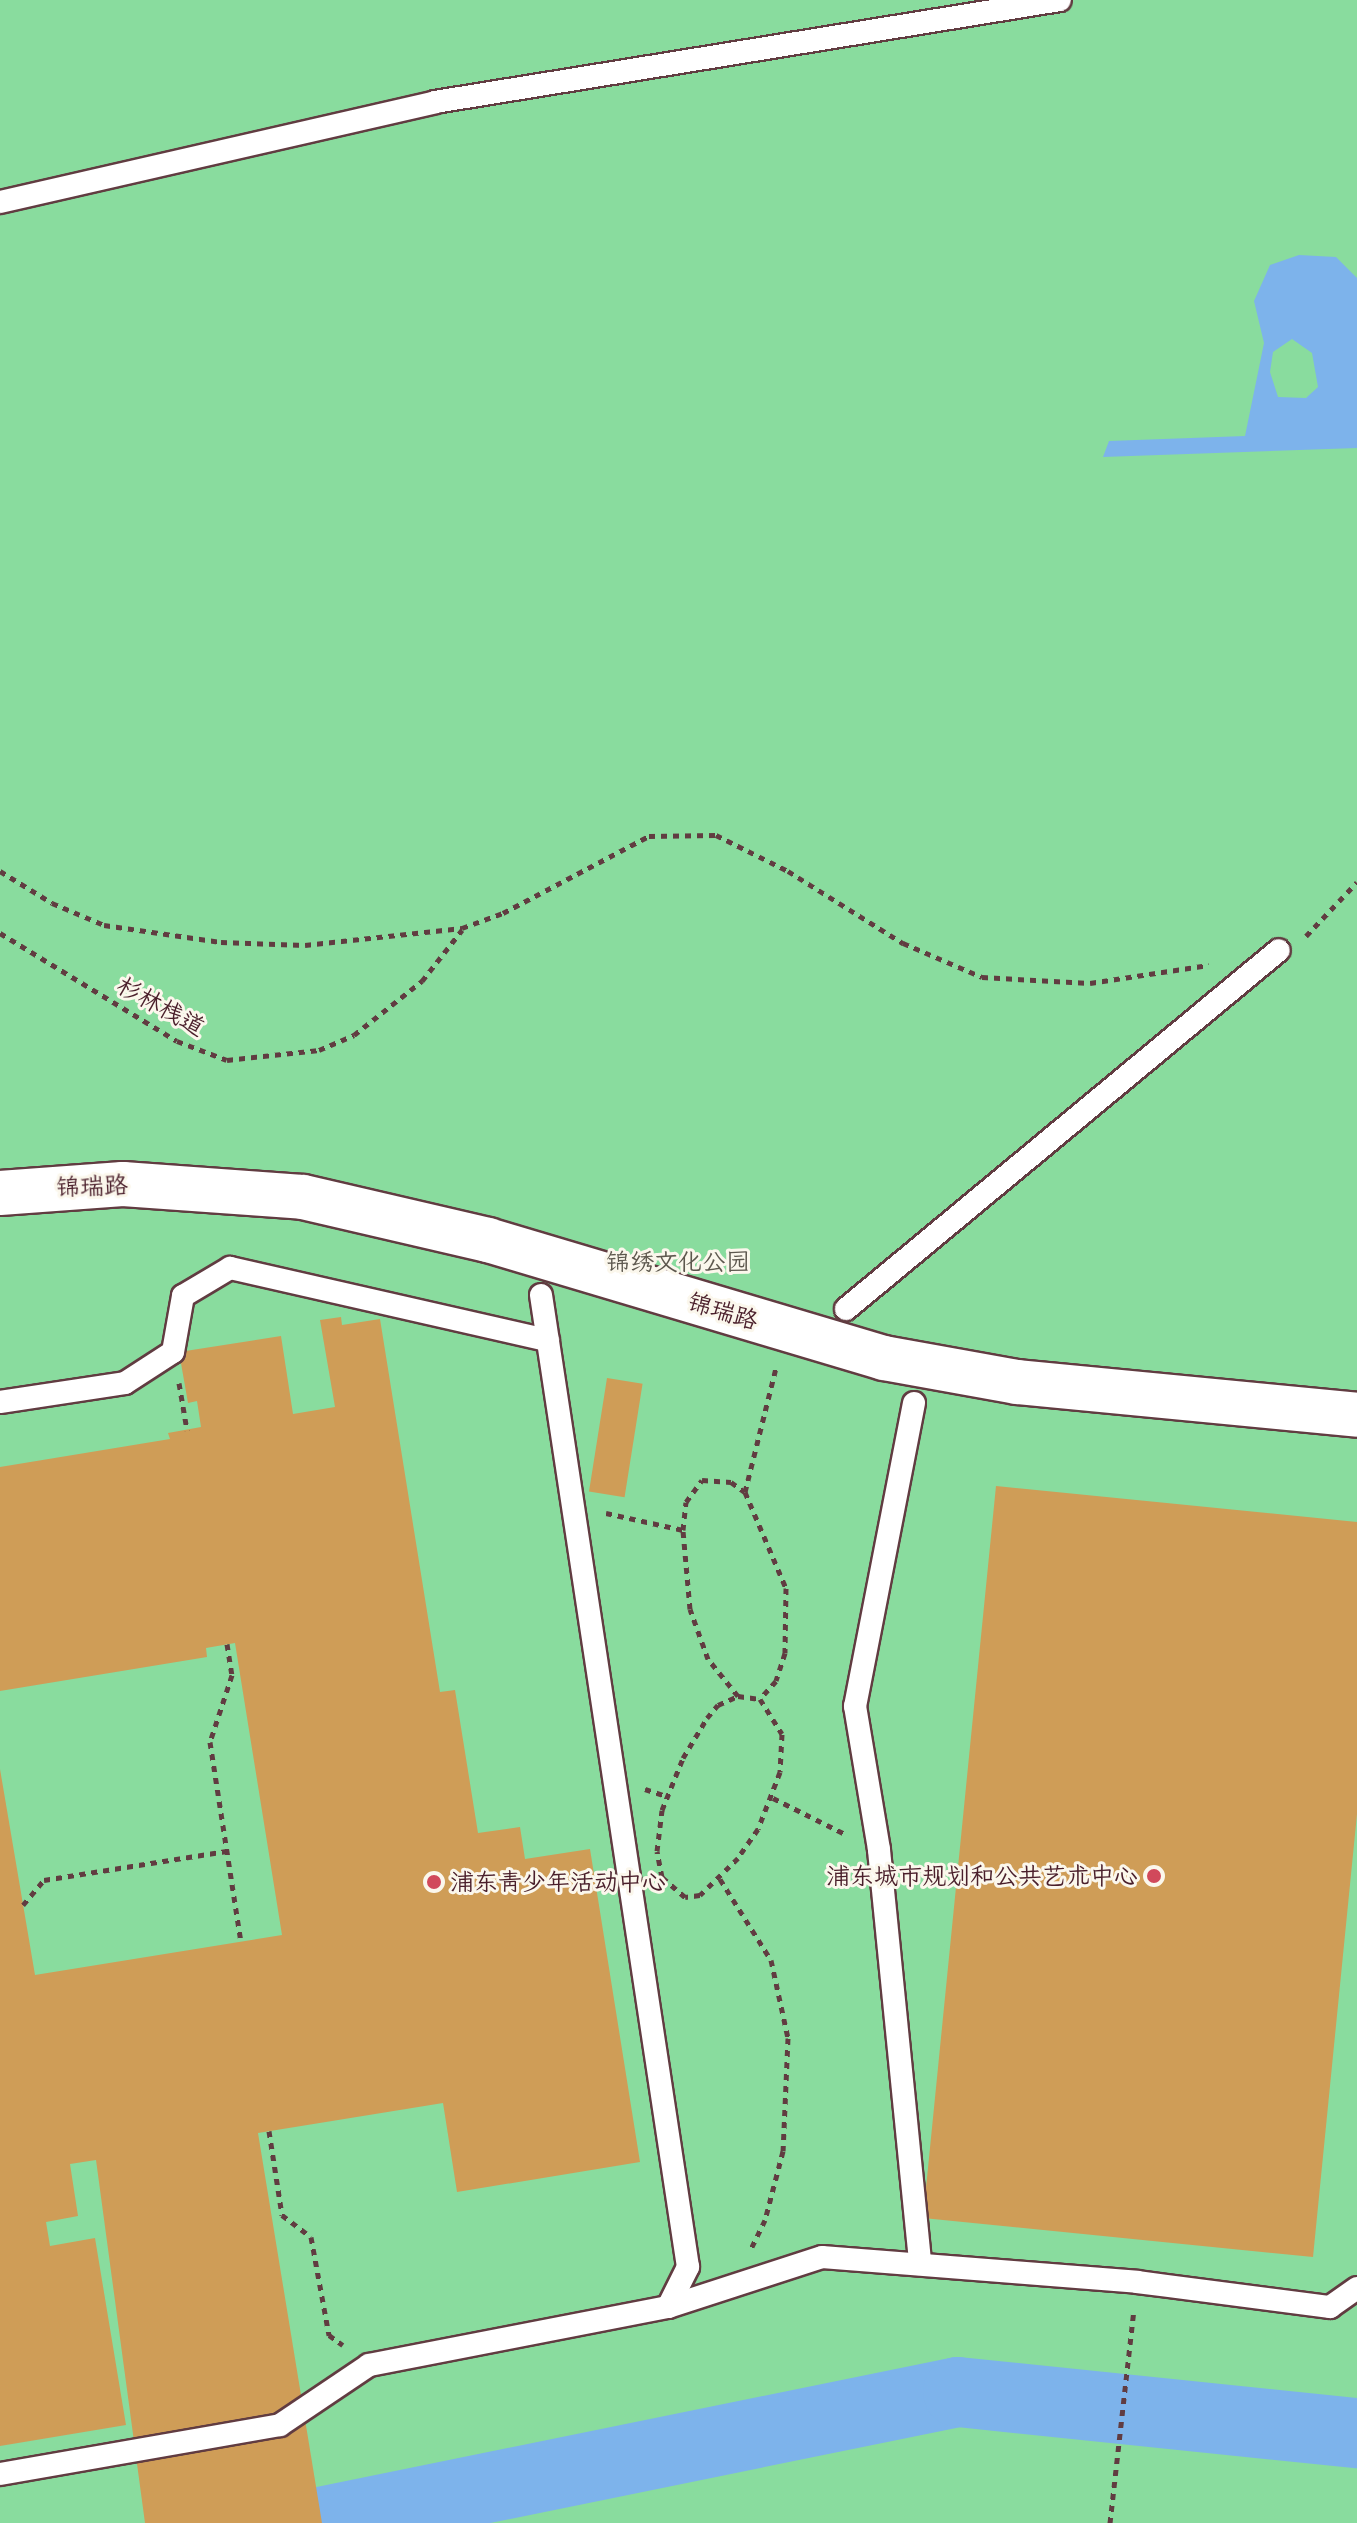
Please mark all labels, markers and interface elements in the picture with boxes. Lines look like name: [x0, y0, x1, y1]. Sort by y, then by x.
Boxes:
street label: 杉林栈道: [112, 970, 210, 1042]
street label: 锦瑞路: [56, 1170, 128, 1202]
park label: 锦绣文化公园: [606, 1248, 750, 1276]
street label: 锦瑞路: [684, 1287, 762, 1335]
place label: 浦东城市规划和公共艺术中心: [826, 1862, 1138, 1890]
marker: 浦东城市规划和公共艺术中心: [1145, 1867, 1163, 1885]
place label: 浦东青少年活动中心: [450, 1868, 666, 1896]
marker: 浦东青少年活动中心: [425, 1873, 443, 1891]

